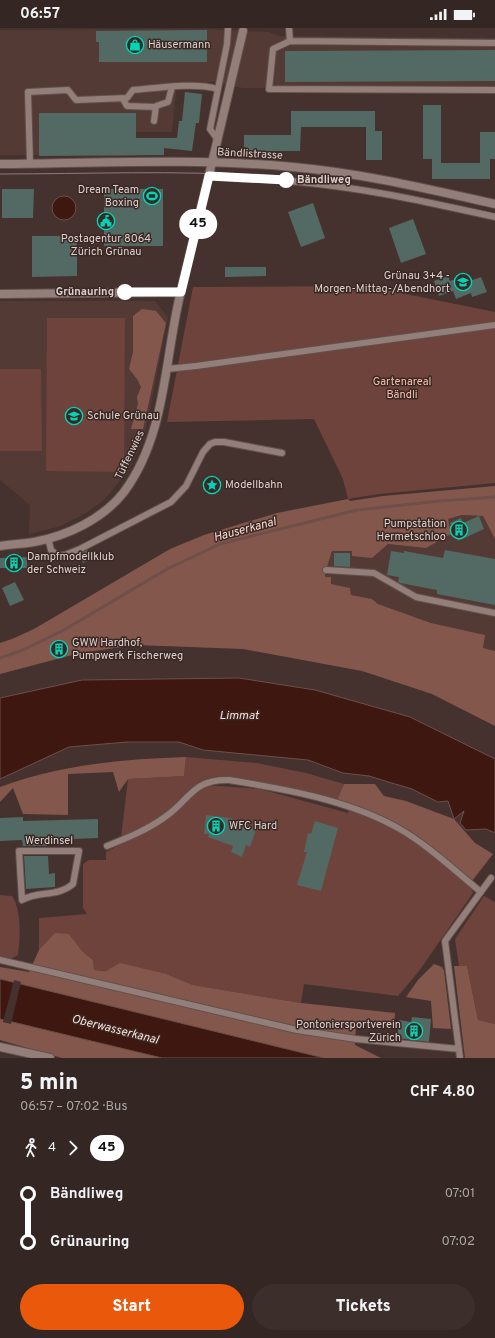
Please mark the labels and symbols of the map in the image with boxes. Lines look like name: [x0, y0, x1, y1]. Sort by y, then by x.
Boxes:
shop icon: Häusermann: [125, 35, 145, 55]
place label: Häusermann: [148, 38, 210, 52]
street label: Bändlistrasse: [217, 145, 283, 163]
marker: Bändliweg: [278, 172, 294, 188]
place label: Bändliweg: [297, 173, 351, 187]
place label: Dream Team Boxing: [78, 183, 139, 210]
sports icon: Dream Team Boxing: [142, 186, 162, 206]
public building icon: Postagentur 8064 Zürich Grünau: [96, 211, 116, 231]
line badge: 45: [180, 211, 216, 237]
place label: Postagentur 8064 Zürich Grünau: [61, 232, 151, 259]
place label: Grünau 3+4 - Morgen-Mittag-/Abendhort: [314, 269, 450, 296]
school or university icon: Grünau 3+4 - Morgen-Mittag-/Abendhort: [453, 272, 473, 292]
marker: Grünauring: [117, 284, 133, 300]
place label: Grünauring: [56, 285, 114, 299]
park label: Gartenareal Bändli: [373, 375, 431, 402]
school or university icon: Schule Grünau: [64, 406, 84, 426]
place label: Schule Grünau: [87, 409, 159, 423]
street label: Tüffenwies: [112, 428, 148, 482]
place icon: Modellbahn: [202, 475, 222, 495]
place label: Modellbahn: [225, 478, 283, 492]
water label: Hauserkanal: [212, 514, 279, 546]
place label: Pumpstation Hermetschloo: [377, 517, 446, 544]
building icon: Pumpstation Hermetschloo: [449, 520, 469, 540]
place label: Dampfmodellklub der Schweiz: [27, 550, 114, 577]
building icon: Dampfmodellklub der Schweiz: [4, 553, 24, 573]
place label: GWW Hardhof, Pumpwerk Fischerweg: [72, 636, 183, 663]
building icon: GWW Hardhof, Pumpwerk Fischerweg: [49, 639, 69, 659]
water label: Limmat: [219, 708, 259, 724]
building icon: WFC Hard: [206, 816, 226, 836]
place label: WFC Hard: [229, 819, 277, 833]
street label: Werdinsel: [25, 834, 73, 848]
water label: Oberwasserkanal: [70, 1011, 161, 1049]
place label: Pontoniersportverein Zürich: [296, 1018, 401, 1045]
building icon: Pontoniersportverein Zürich: [404, 1021, 424, 1041]

